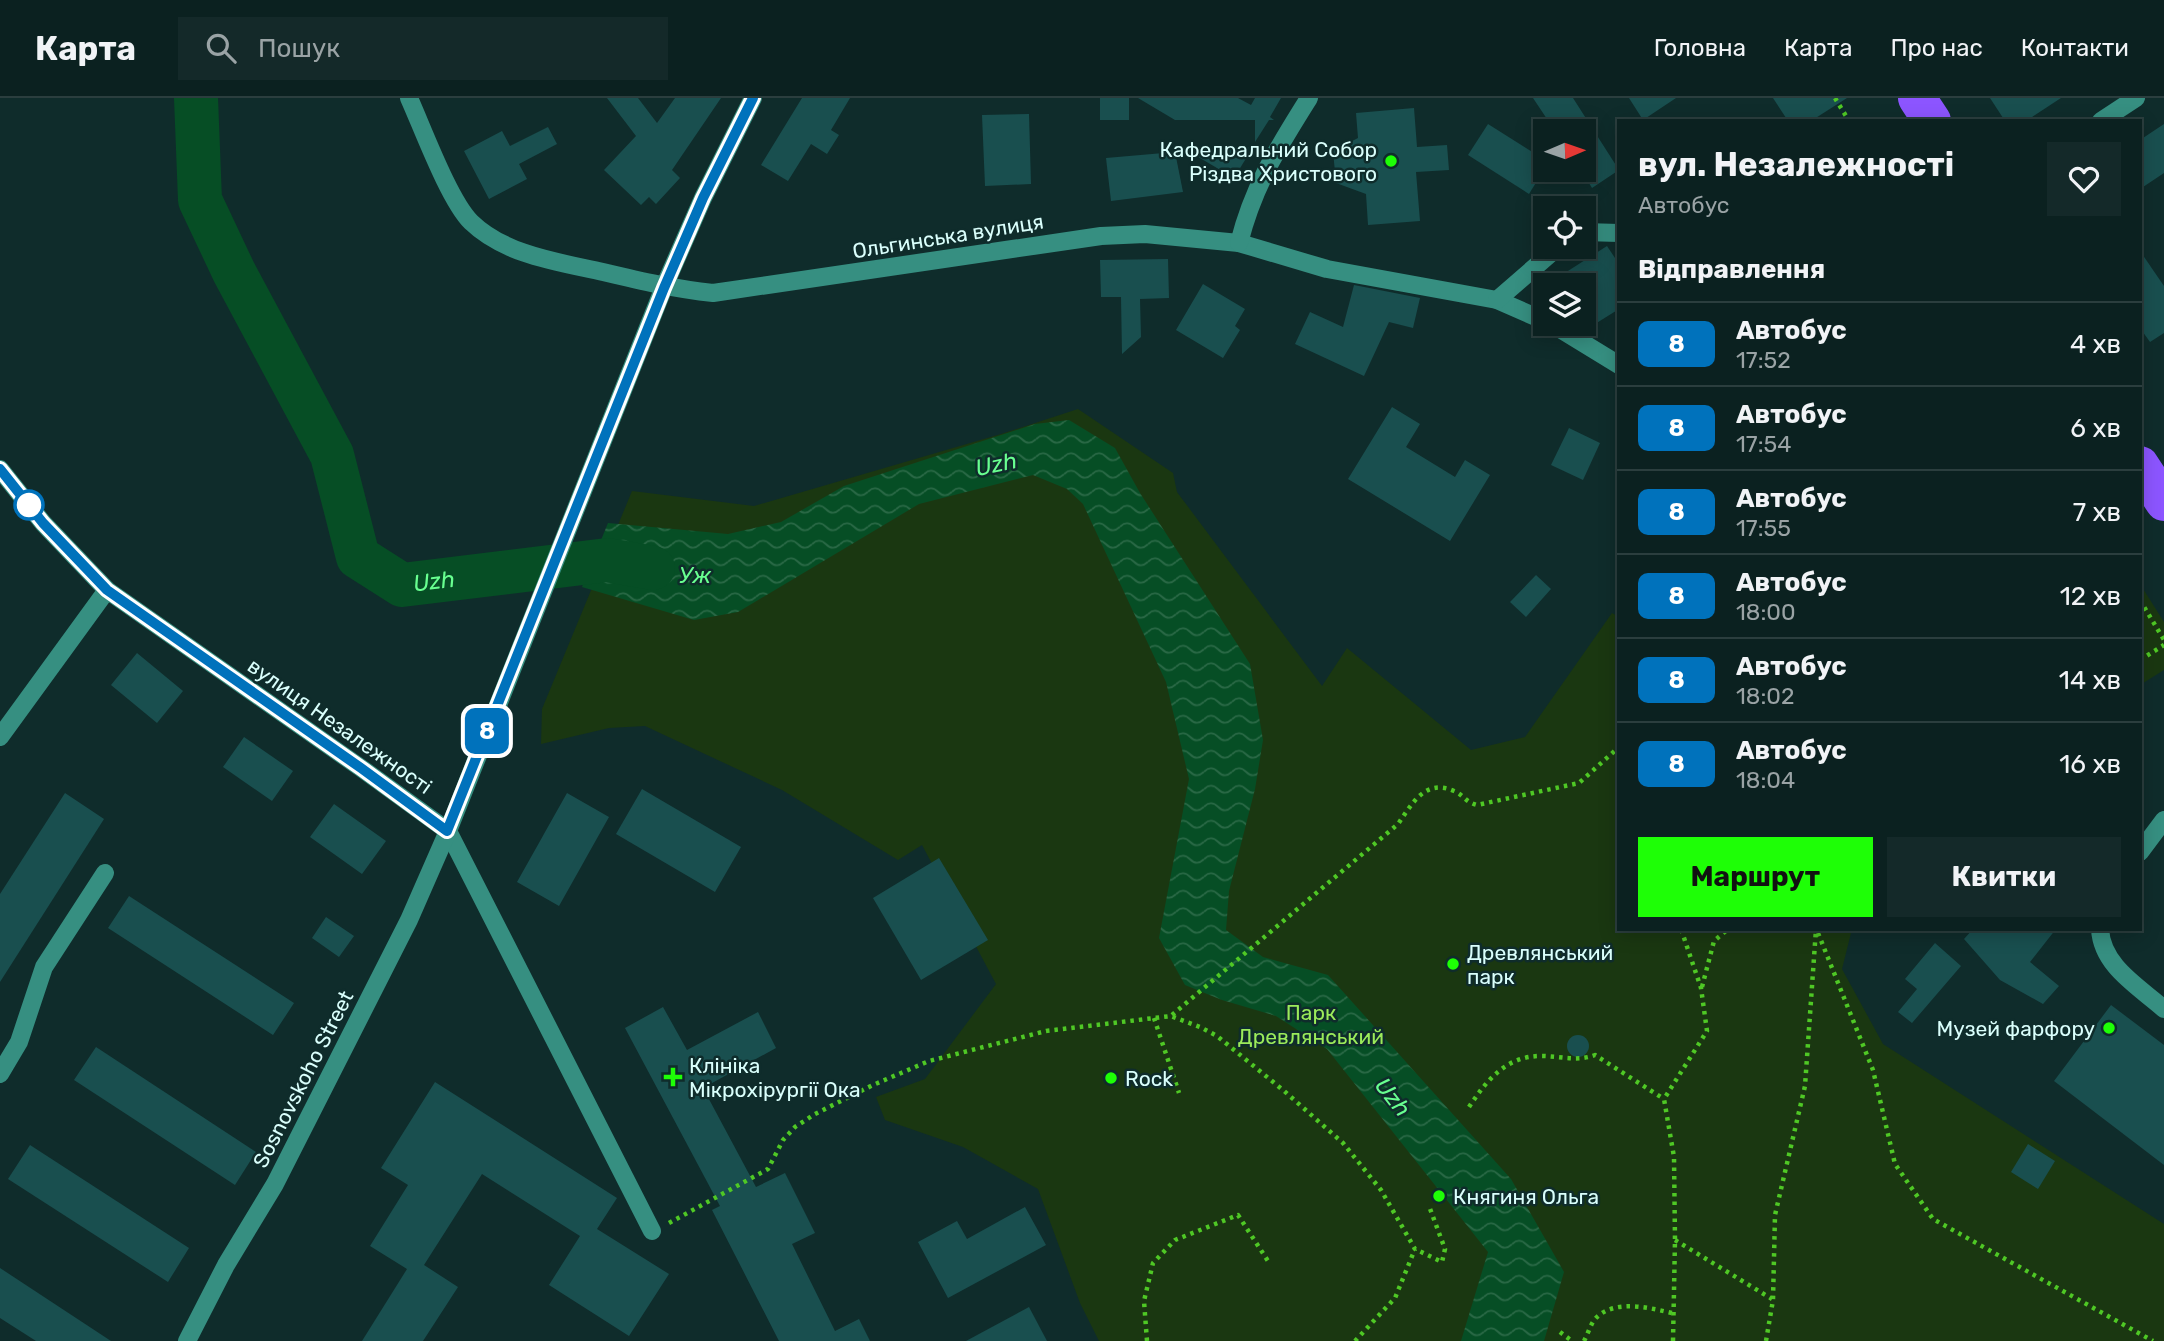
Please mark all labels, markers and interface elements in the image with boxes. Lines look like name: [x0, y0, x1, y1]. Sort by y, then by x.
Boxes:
search box: [178, 17, 668, 80]
text: Карта: [35, 29, 136, 68]
icon: search: [202, 29, 240, 67]
text: Пошук: [258, 33, 340, 64]
text: Головна: [1654, 34, 1746, 62]
text: Карта: [1784, 34, 1852, 62]
text: Про нас: [1890, 34, 1983, 62]
text: Контакти: [2021, 34, 2129, 62]
north arrow: [1533, 119, 1596, 182]
map controls: [1533, 119, 1596, 336]
place label: Кафедральний Собор Різдва Христового: [1159, 137, 1377, 186]
button: heart: [2047, 142, 2121, 216]
text: вул. Незалежності: [1638, 145, 1954, 184]
marker: Кафедральний Собор Різдва Христового: [1383, 153, 1399, 169]
text: Автобус: [1638, 191, 1730, 219]
button: locate: [1533, 196, 1596, 259]
street label: Ольгинська вулиця: [851, 209, 1045, 263]
text: Відправлення: [1638, 254, 1825, 285]
button: layers: [1533, 273, 1596, 336]
text: Автобус: [1736, 315, 1847, 346]
text: 4 хв: [2070, 329, 2121, 360]
text: 8: [1668, 330, 1685, 358]
text: 17:52: [1736, 346, 1791, 374]
text: Автобус: [1736, 399, 1847, 430]
text: 6 хв: [2070, 413, 2121, 444]
text: 8: [1668, 414, 1685, 442]
text: 17:54: [1736, 430, 1791, 458]
water label: Uzh: [973, 446, 1019, 482]
text: Автобус: [1736, 483, 1847, 514]
unlabelled marker: [14, 490, 44, 520]
text: 7 хв: [2073, 497, 2121, 528]
text: 8: [1668, 498, 1685, 526]
text: 17:55: [1736, 514, 1791, 542]
water label: Уж: [679, 561, 712, 589]
water label: Uzh: [412, 565, 456, 598]
text: Автобус: [1736, 567, 1847, 598]
text: 12 хв: [2060, 581, 2121, 612]
text: 8: [1668, 582, 1685, 610]
text: 18:00: [1736, 598, 1796, 626]
text: Автобус: [1736, 651, 1847, 682]
street label: вулиця Незалежності: [243, 653, 437, 799]
text: 14 хв: [2059, 665, 2121, 696]
text: 8: [1668, 666, 1685, 694]
text: 18:02: [1736, 682, 1794, 710]
line badge: 8: [464, 708, 510, 754]
text: 8: [479, 717, 495, 745]
text: Автобус: [1736, 735, 1847, 766]
text: 16 хв: [2059, 749, 2121, 780]
text: 8: [1668, 750, 1685, 778]
text: 18:04: [1736, 766, 1795, 794]
button: Маршрут: [1638, 837, 1873, 917]
button: Квитки: [1887, 837, 2121, 917]
place label: Древлянський парк: [1467, 940, 1613, 989]
marker: Древлянський парк: [1445, 956, 1461, 972]
street label: Sosnovskoho Street: [248, 986, 358, 1172]
park label: Парк Древлянський: [1238, 1000, 1384, 1049]
place label: Музей фарфору: [1936, 1016, 2095, 1041]
marker: Музей фарфору: [2101, 1020, 2117, 1036]
place label: Клініка Мікрохірургії Ока: [689, 1053, 861, 1102]
place label: Rock: [1125, 1066, 1173, 1091]
marker: Клініка Мікрохірургії Ока: [663, 1067, 683, 1087]
marker: Rock: [1103, 1070, 1119, 1086]
water label: Uzh: [1369, 1072, 1417, 1122]
place label: Княгиня Ольга: [1453, 1184, 1599, 1209]
marker: Княгиня Ольга: [1431, 1188, 1447, 1204]

